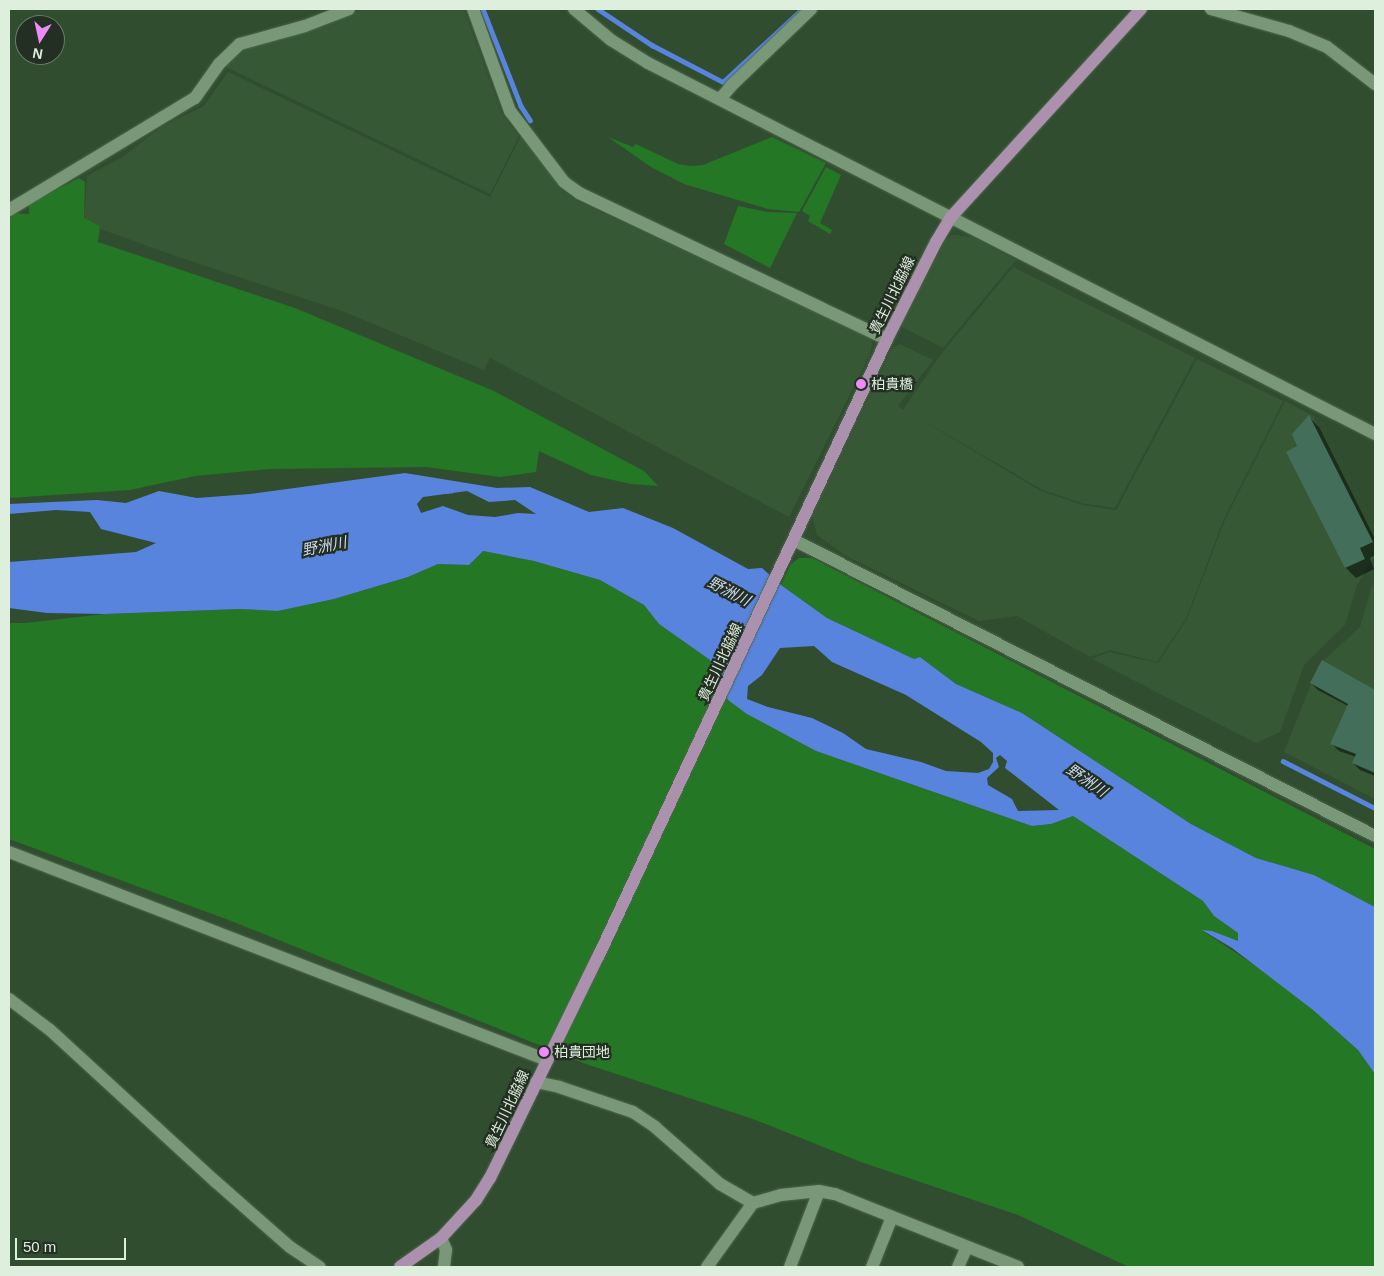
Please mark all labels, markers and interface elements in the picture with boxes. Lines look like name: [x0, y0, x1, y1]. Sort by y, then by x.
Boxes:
north arrow: [15, 15, 65, 65]
text: N: [31, 45, 44, 63]
street label: 貴生川北脇線: [866, 254, 918, 336]
place label: 柏貴橋: [871, 376, 913, 392]
marker: 柏貴橋: [855, 378, 867, 390]
water label: 野洲川: [300, 533, 348, 559]
water label: 野洲川: [705, 573, 753, 609]
street label: 貴生川北脇線: [695, 620, 745, 704]
water label: 野洲川: [1063, 760, 1111, 800]
place label: 柏貴団地: [554, 1044, 610, 1060]
marker: 柏貴団地: [538, 1046, 550, 1058]
street label: 貴生川北脇線: [482, 1067, 532, 1151]
scale bar: [18, 1228, 129, 1260]
text: 50 m: [23, 1238, 56, 1255]

